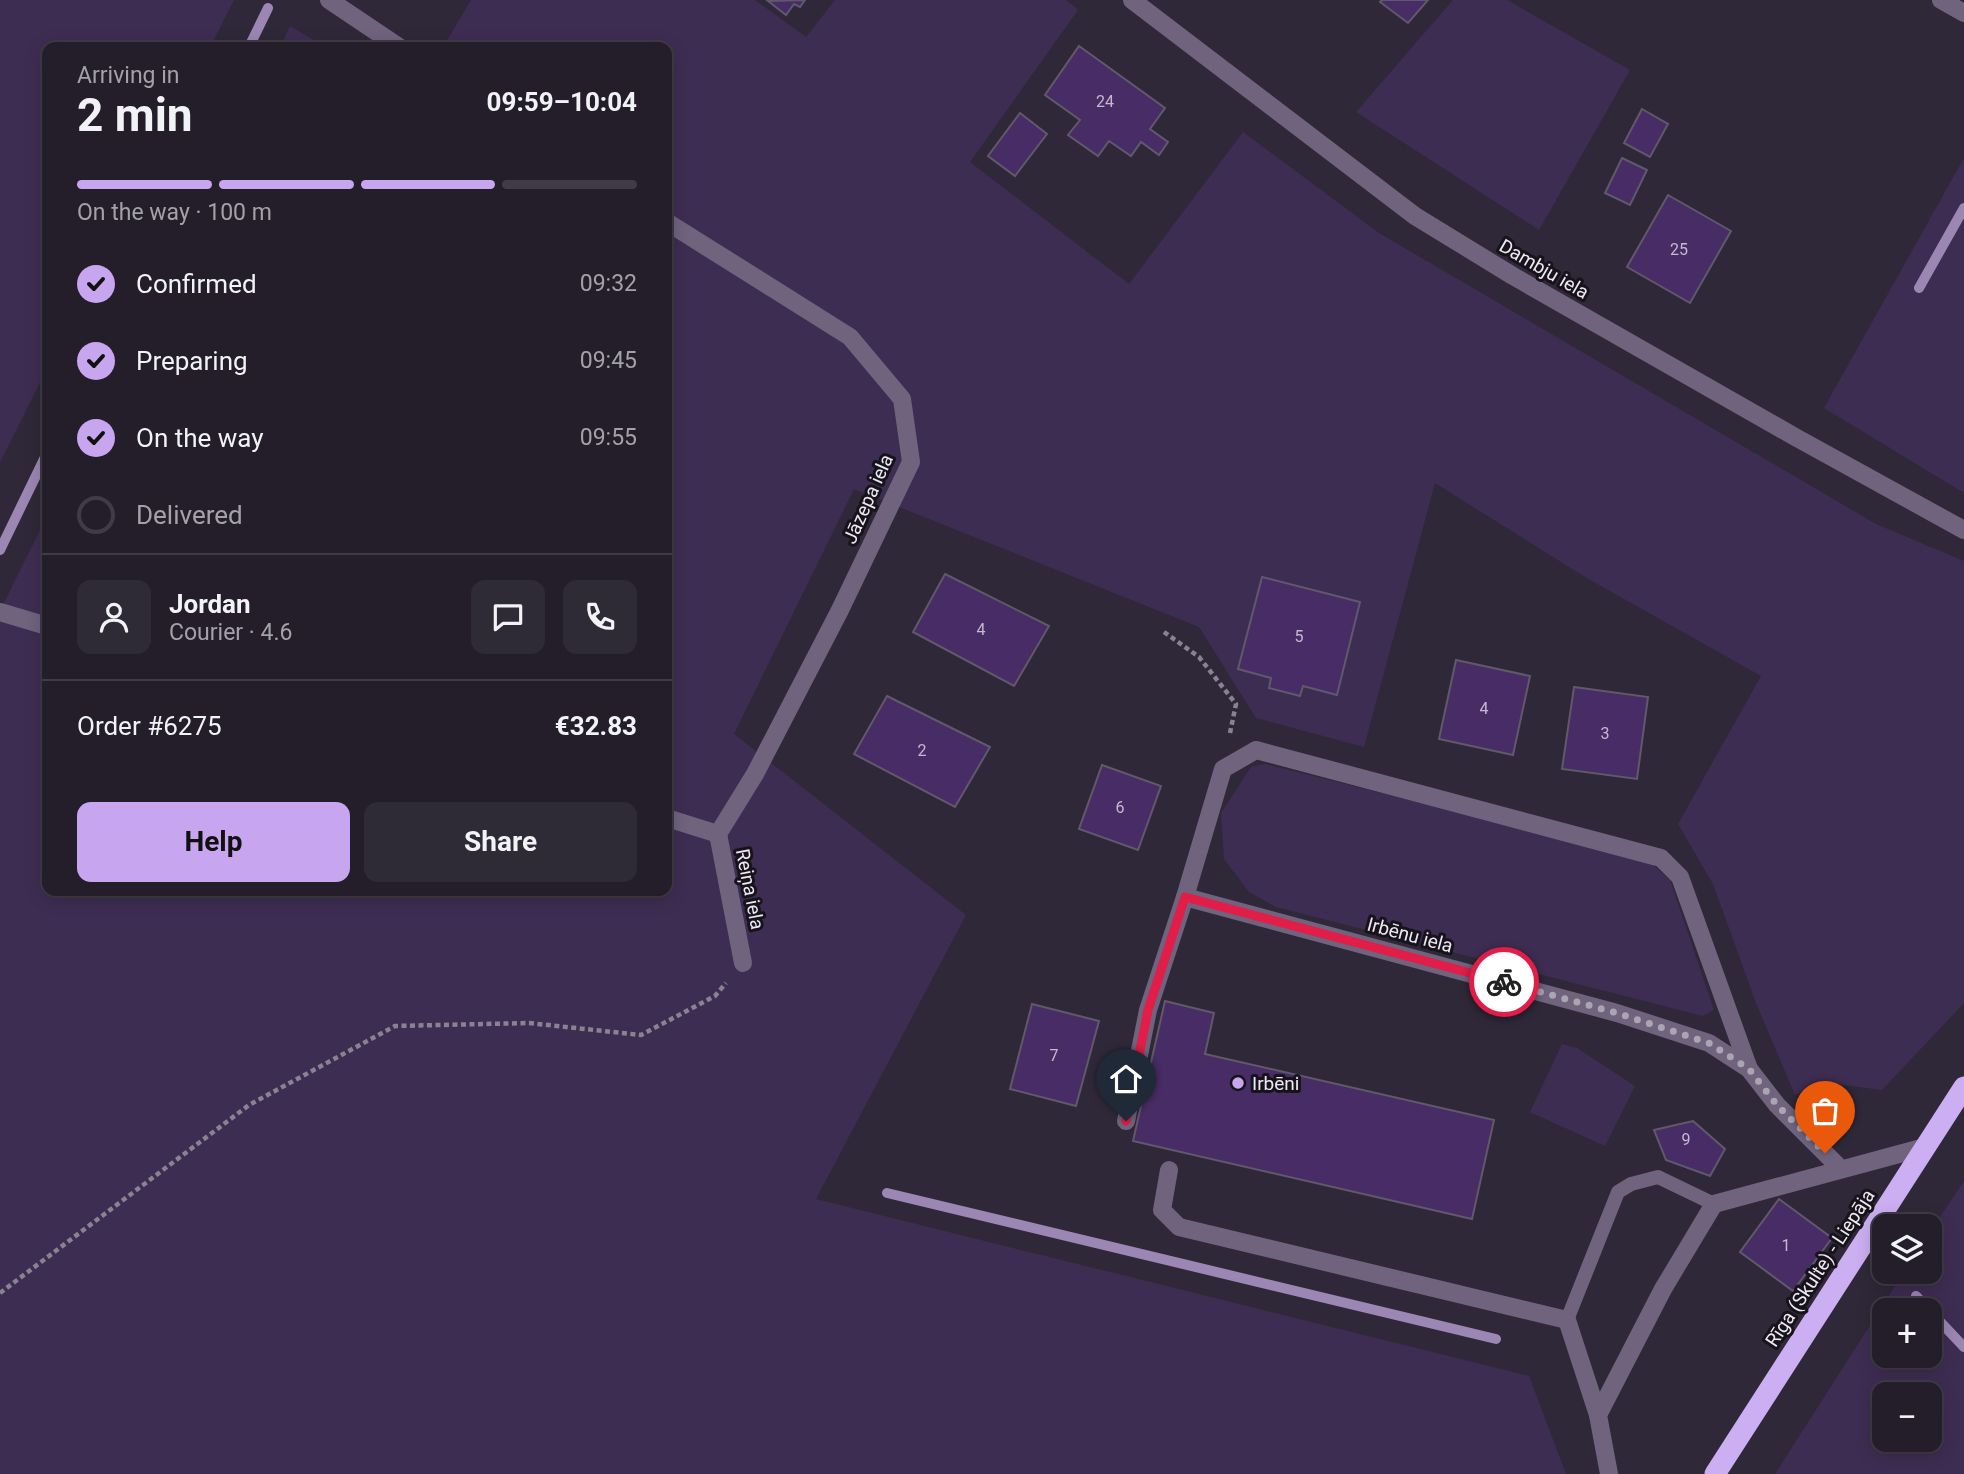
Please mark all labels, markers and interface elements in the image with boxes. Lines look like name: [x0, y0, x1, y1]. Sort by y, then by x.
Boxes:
text: Arriving in: [77, 62, 180, 89]
text: 09:59–10:04: [487, 87, 637, 117]
text: 2 min: [77, 88, 193, 142]
house number: 24: [1096, 92, 1114, 111]
text: On the way · 100 m: [77, 199, 272, 226]
street label: Dambju iela: [1495, 234, 1593, 304]
house number: 25: [1670, 240, 1688, 259]
icon: check: [77, 265, 115, 303]
text: Confirmed: [136, 269, 257, 299]
text: 09:32: [580, 270, 637, 297]
icon: check: [77, 342, 115, 380]
text: Preparing: [136, 346, 248, 376]
text: 09:45: [580, 347, 637, 374]
icon: check: [77, 419, 115, 457]
text: On the way: [136, 423, 264, 453]
text: 09:55: [580, 424, 637, 451]
street label: Jāzepa iela: [838, 451, 898, 547]
text: Delivered: [136, 500, 243, 530]
button: person: [77, 580, 151, 654]
button: chat: [471, 580, 545, 654]
button: phone: [563, 580, 637, 654]
text: Jordan: [169, 589, 251, 619]
text: Courier · 4.6: [169, 619, 292, 646]
house number: 4: [977, 620, 986, 639]
house number: 5: [1295, 627, 1304, 646]
house number: 4: [1480, 699, 1489, 718]
text: Order #6275: [77, 711, 222, 741]
text: €32.83: [555, 711, 637, 741]
house number: 3: [1601, 724, 1610, 743]
house number: 2: [918, 741, 927, 760]
house number: 6: [1116, 798, 1125, 817]
button: Help: [77, 802, 350, 882]
button: Share: [364, 802, 637, 882]
street label: Reiņa iela: [731, 847, 769, 931]
street label: Irbēnu iela: [1365, 913, 1455, 957]
courier: [1469, 947, 1539, 1017]
icon: bike: [1485, 963, 1523, 1001]
house number: 7: [1050, 1046, 1059, 1065]
pin: [1096, 1049, 1156, 1121]
icon: home: [1107, 1060, 1145, 1098]
place label: Irbēni: [1252, 1072, 1299, 1095]
marker: Irbēni: [1230, 1075, 1246, 1091]
pin: [1795, 1081, 1855, 1153]
icon: bag: [1806, 1092, 1844, 1130]
house number: 9: [1682, 1130, 1691, 1149]
street label: Rīga (Skulte) - Liepāja: [1761, 1185, 1879, 1351]
map controls: [1872, 1214, 1942, 1452]
button: layers: [1872, 1214, 1942, 1284]
house number: 1: [1782, 1236, 1791, 1255]
button: +: [1872, 1298, 1942, 1368]
button: −: [1872, 1382, 1942, 1452]

